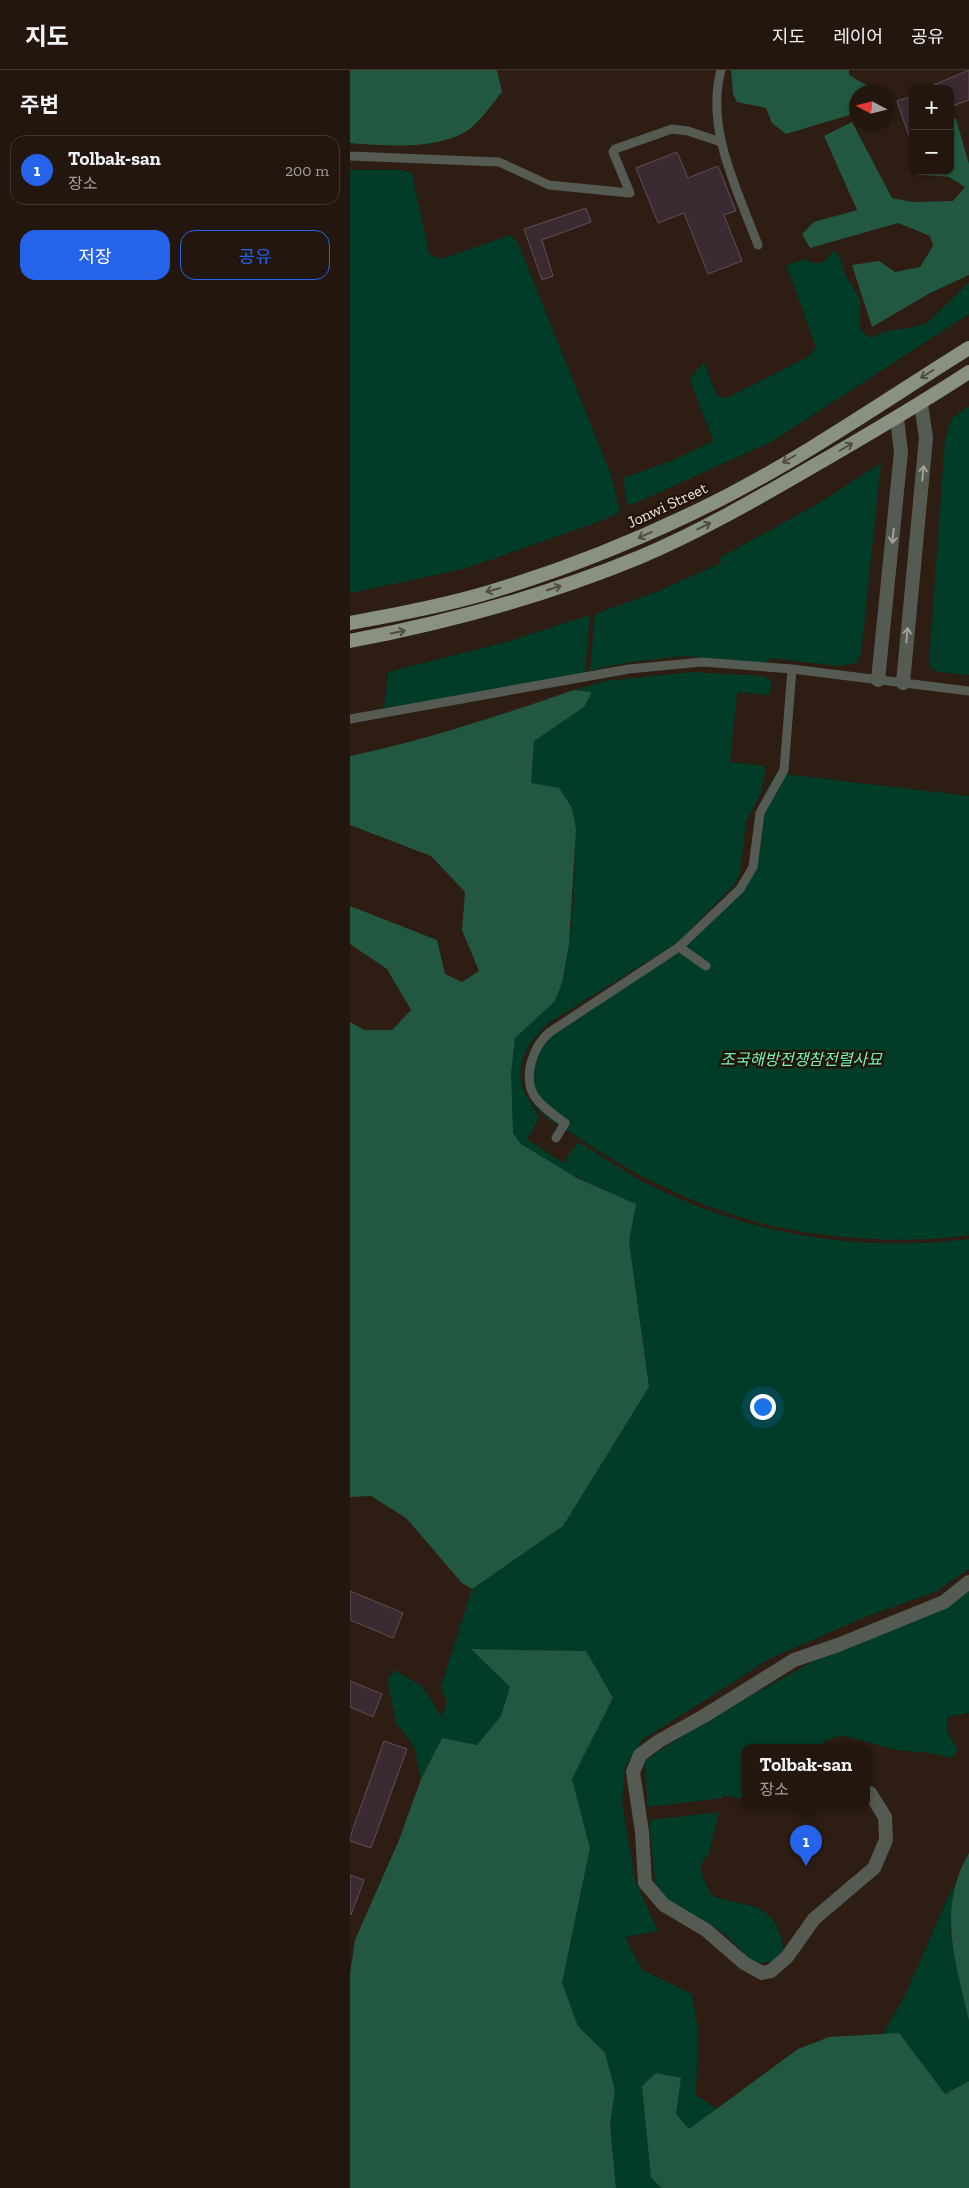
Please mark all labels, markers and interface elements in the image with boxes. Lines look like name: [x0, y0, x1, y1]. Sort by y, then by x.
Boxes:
text: 지도: [25, 22, 69, 51]
text: 지도: [772, 26, 805, 48]
text: 레이어: [833, 26, 883, 48]
text: 공유: [911, 26, 944, 48]
north arrow: [849, 85, 894, 130]
map controls: [909, 85, 954, 175]
button: +: [909, 85, 954, 130]
text: 주변: [20, 92, 59, 117]
button: −: [909, 130, 954, 175]
text: Tolbak-san: [68, 147, 161, 170]
text: 1: [34, 161, 40, 180]
text: 200 m: [285, 161, 329, 180]
text: 장소: [68, 174, 97, 193]
button: 저장: [20, 230, 170, 280]
button: 공유: [180, 230, 330, 280]
one-way arrow: [921, 369, 935, 379]
one-way arrow: [839, 442, 854, 452]
one-way arrow: [783, 455, 797, 465]
one-way arrow: [918, 465, 927, 481]
street label: Jonwi Street: [624, 478, 710, 532]
one-way arrow: [696, 521, 711, 530]
one-way arrow: [888, 527, 898, 543]
one-way arrow: [638, 530, 653, 540]
one-way arrow: [546, 583, 562, 593]
one-way arrow: [485, 586, 501, 596]
one-way arrow: [389, 627, 405, 636]
one-way arrow: [902, 627, 912, 643]
park label: 조국해방전쟁참전렬사묘: [720, 1050, 883, 1069]
your location: [750, 1394, 776, 1420]
popup: [742, 1744, 870, 1809]
text: Tolbak-san: [760, 1753, 852, 1776]
text: 장소: [760, 1780, 789, 1799]
pin: 1: [790, 1825, 822, 1866]

